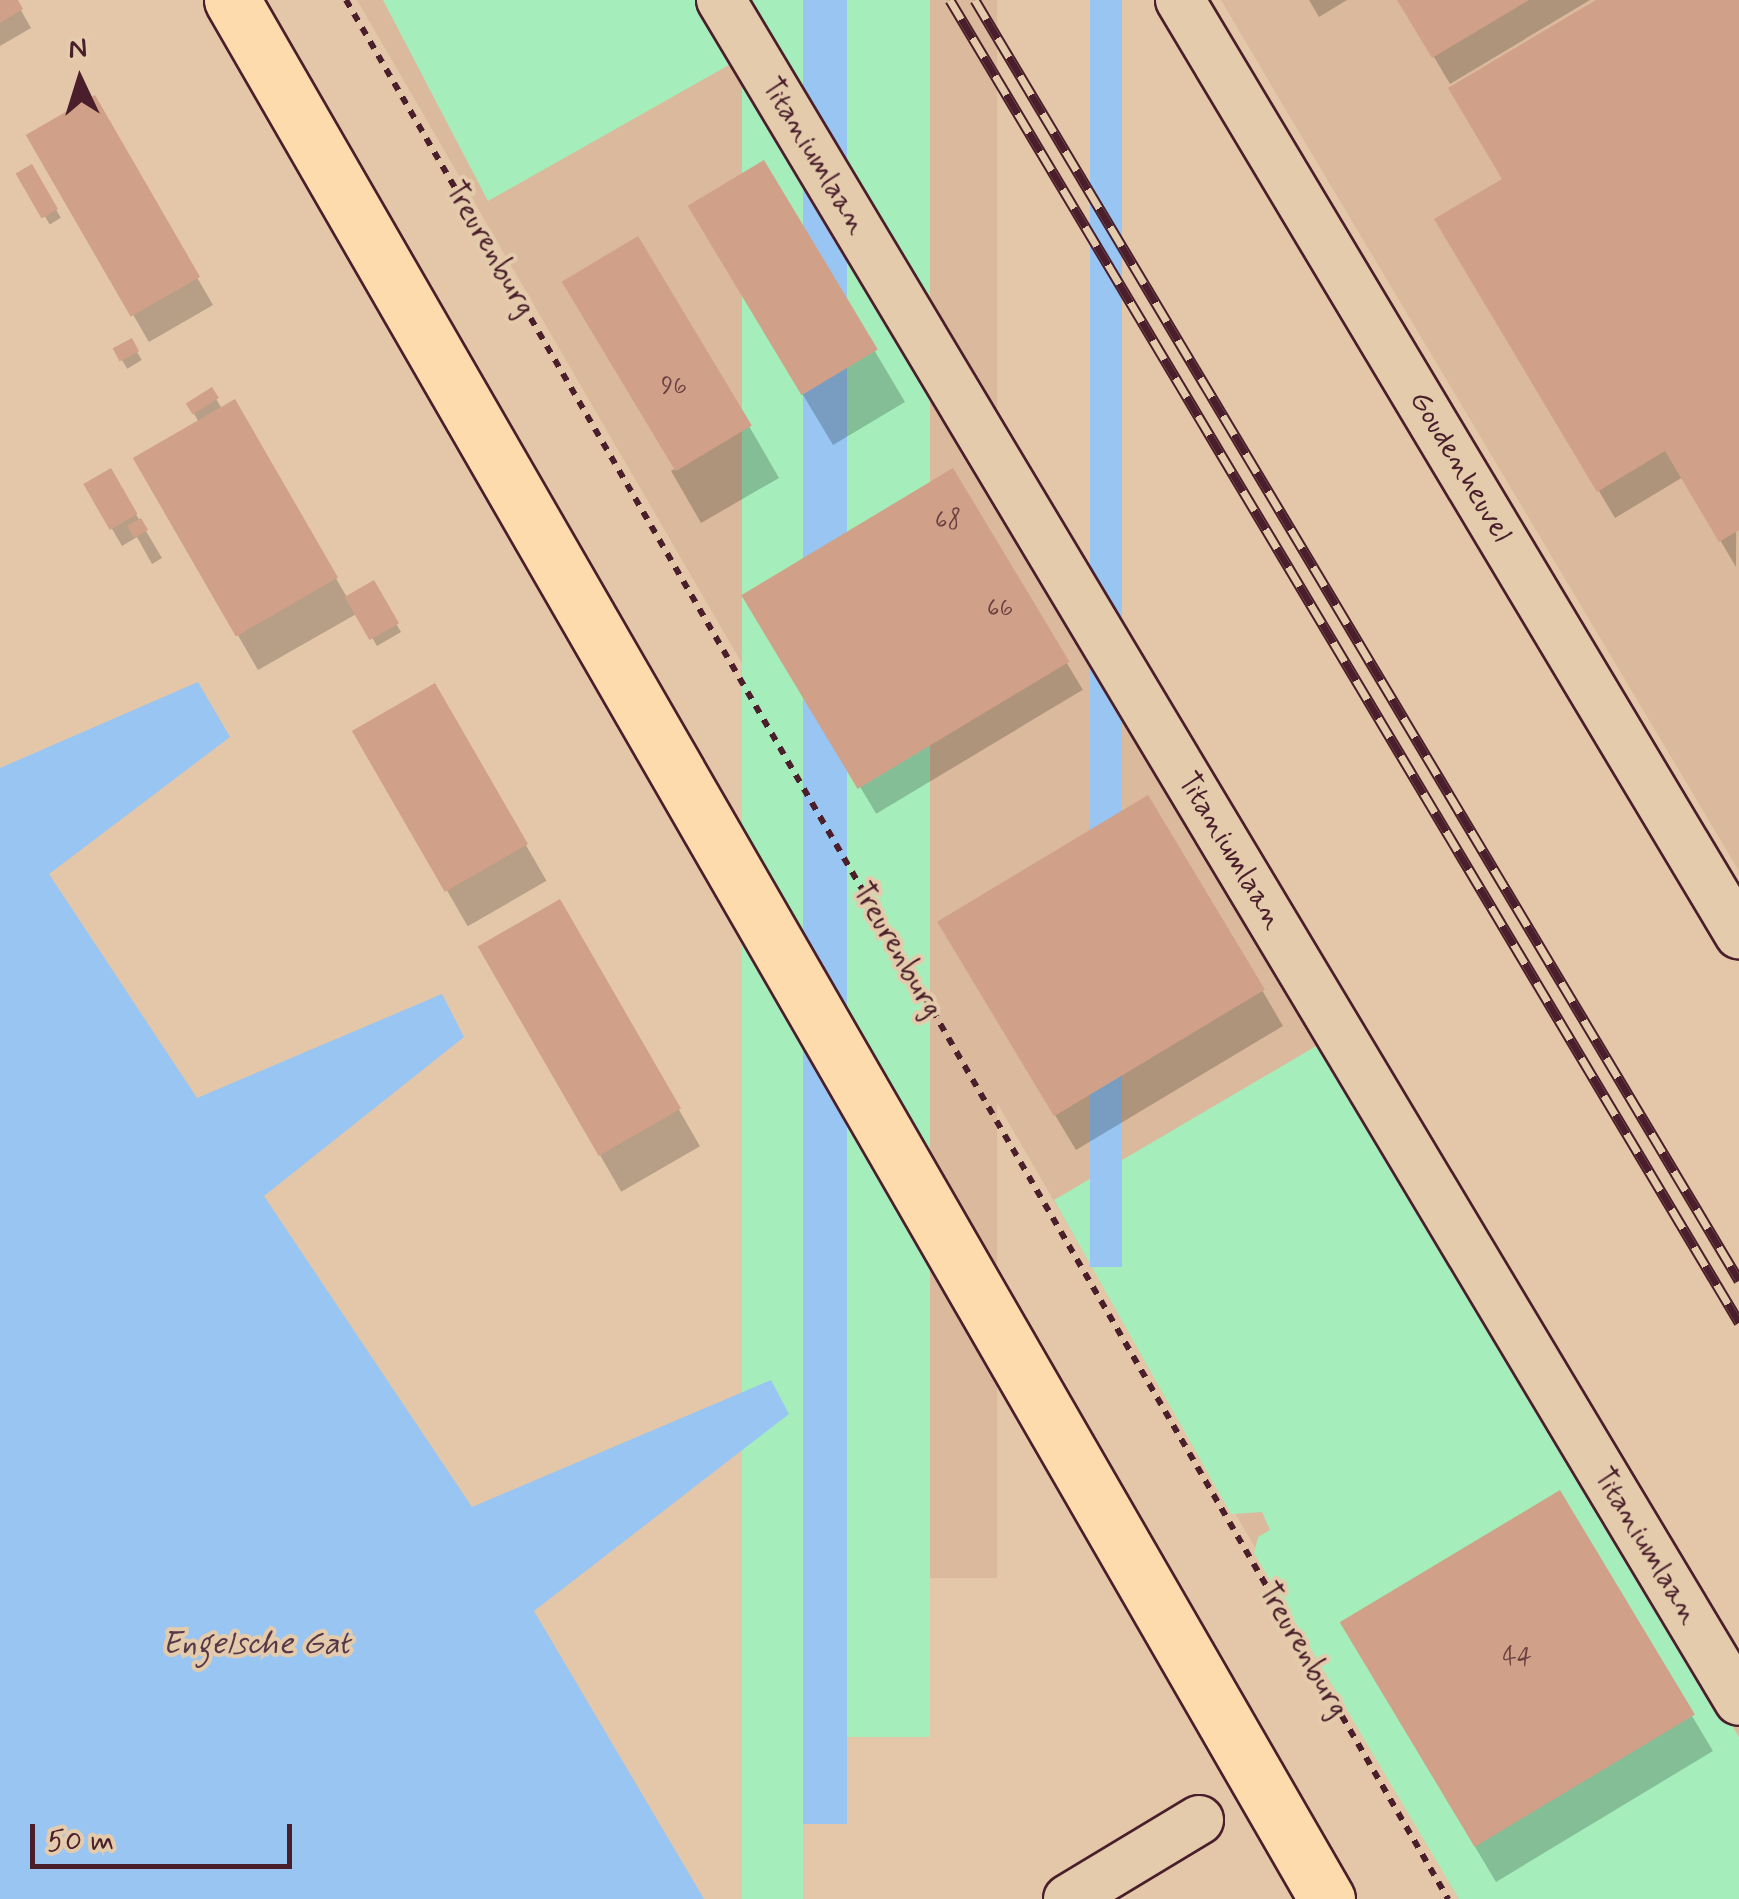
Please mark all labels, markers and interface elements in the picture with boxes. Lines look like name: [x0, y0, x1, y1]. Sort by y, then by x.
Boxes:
north arrow: [30, 30, 130, 130]
text: N: [67, 30, 88, 69]
street label: Titaniumlaan: [753, 71, 875, 241]
street label: Treurenburg: [437, 175, 543, 323]
house number: 96: [661, 372, 687, 402]
street label: Goudenheuvel: [1401, 385, 1519, 549]
house number: 68: [935, 506, 961, 536]
house number: 66: [987, 594, 1013, 624]
street label: Titaniumlaan: [1169, 766, 1291, 936]
street label: Treurenburg: [844, 876, 950, 1024]
street label: Titaniumlaan: [1585, 1461, 1707, 1631]
street label: Treurenburg: [1250, 1576, 1356, 1724]
water label: Engelsche Gat: [162, 1625, 350, 1663]
house number: 44: [1502, 1643, 1532, 1673]
scale bar: [35, 1804, 298, 1866]
text: 50 m: [47, 1822, 114, 1861]

